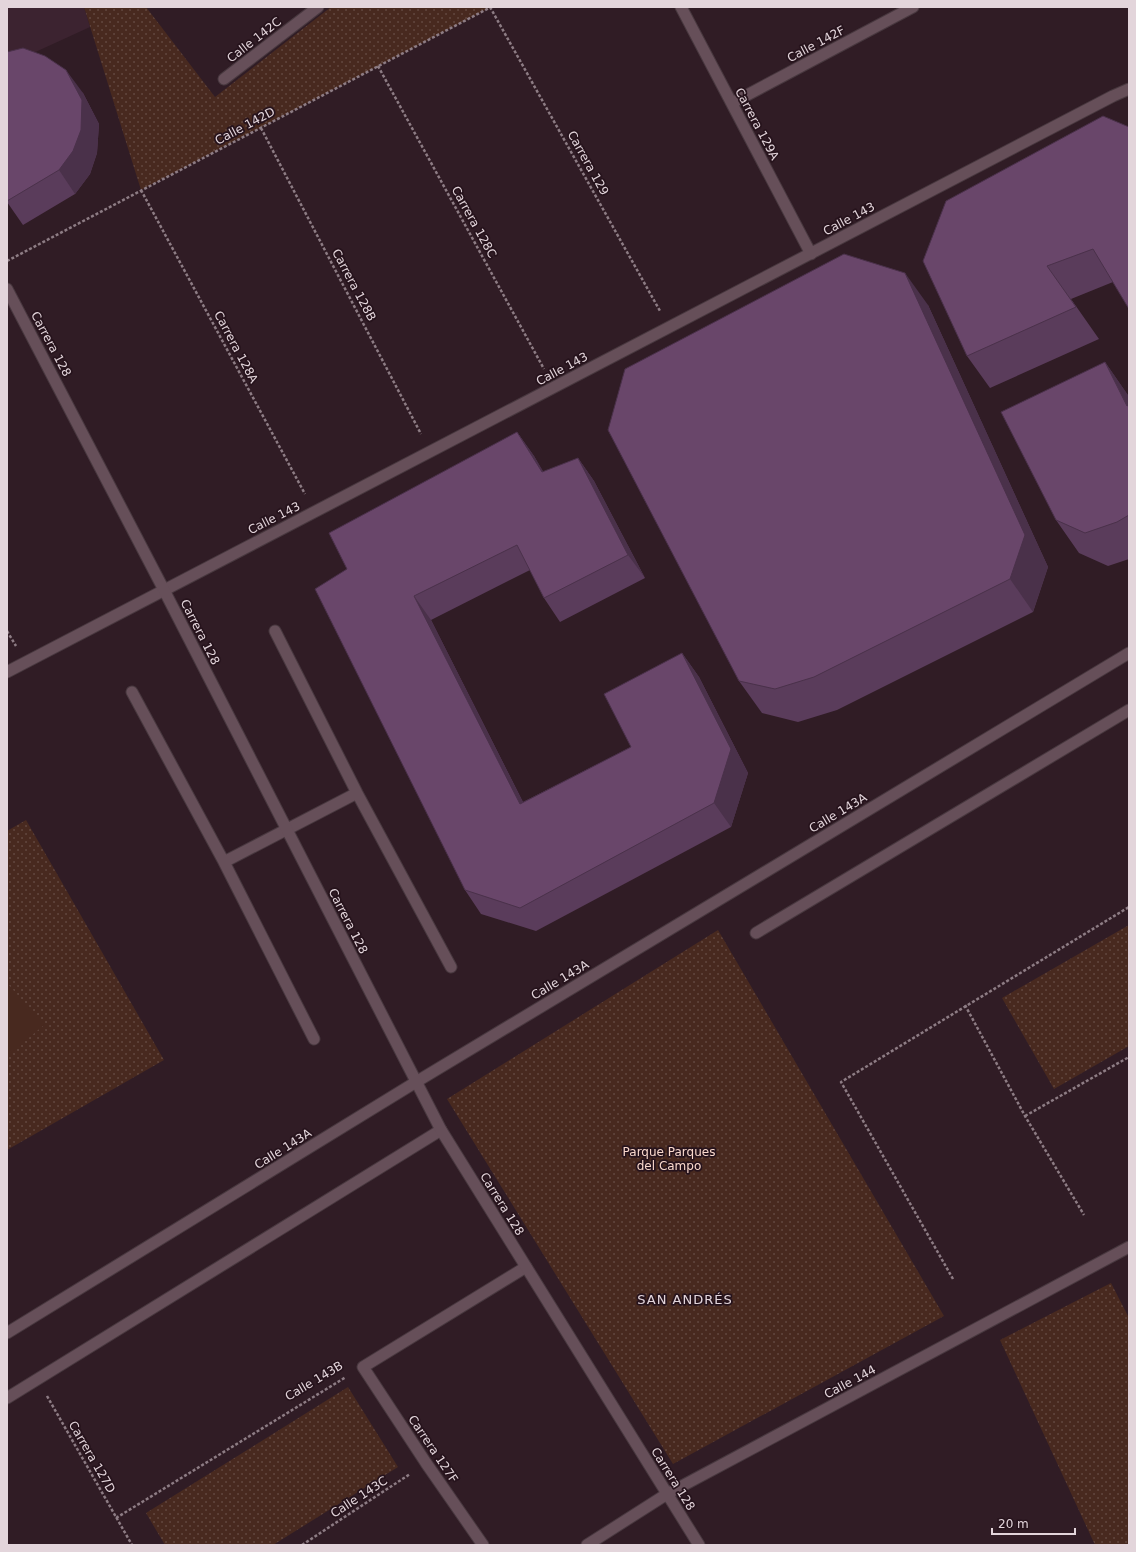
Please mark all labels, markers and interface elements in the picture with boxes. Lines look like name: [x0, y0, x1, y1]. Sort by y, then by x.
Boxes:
street label: Calle 142C: [224, 15, 284, 65]
street label: Calle 142F: [785, 23, 847, 65]
street label: Carrera 129A: [732, 86, 782, 163]
street label: Calle 142D: [213, 104, 277, 148]
street label: Carrera 129: [565, 128, 611, 198]
street label: Carrera 128C: [449, 184, 499, 260]
street label: Calle 143: [821, 200, 877, 238]
street label: Carrera 128B: [329, 247, 379, 323]
street label: Carrera 128: [28, 309, 74, 379]
street label: Carrera 128A: [211, 309, 261, 386]
street label: Calle 143: [534, 350, 590, 388]
street label: Calle 143: [246, 499, 302, 537]
street label: Carrera 128: [178, 597, 222, 667]
street label: Calle 143A: [807, 790, 870, 836]
street label: Carrera 128: [326, 886, 370, 956]
street label: Calle 143A: [529, 957, 592, 1003]
street label: Calle 143A: [252, 1126, 315, 1172]
park label: Parque Parques del Campo: [623, 1145, 715, 1173]
street label: Carrera 128: [477, 1170, 527, 1238]
district label: SAN ANDRÉS: [637, 1292, 733, 1307]
street label: Calle 143B: [283, 1358, 345, 1404]
street label: Calle 144: [822, 1363, 878, 1401]
street label: Carrera 127F: [405, 1413, 461, 1485]
street label: Carrera 127D: [66, 1419, 118, 1495]
street label: Carrera 128: [648, 1445, 698, 1513]
street label: Calle 143C: [328, 1473, 390, 1521]
scale bar: [992, 1510, 1075, 1536]
text: 20 m: [998, 1517, 1029, 1531]

